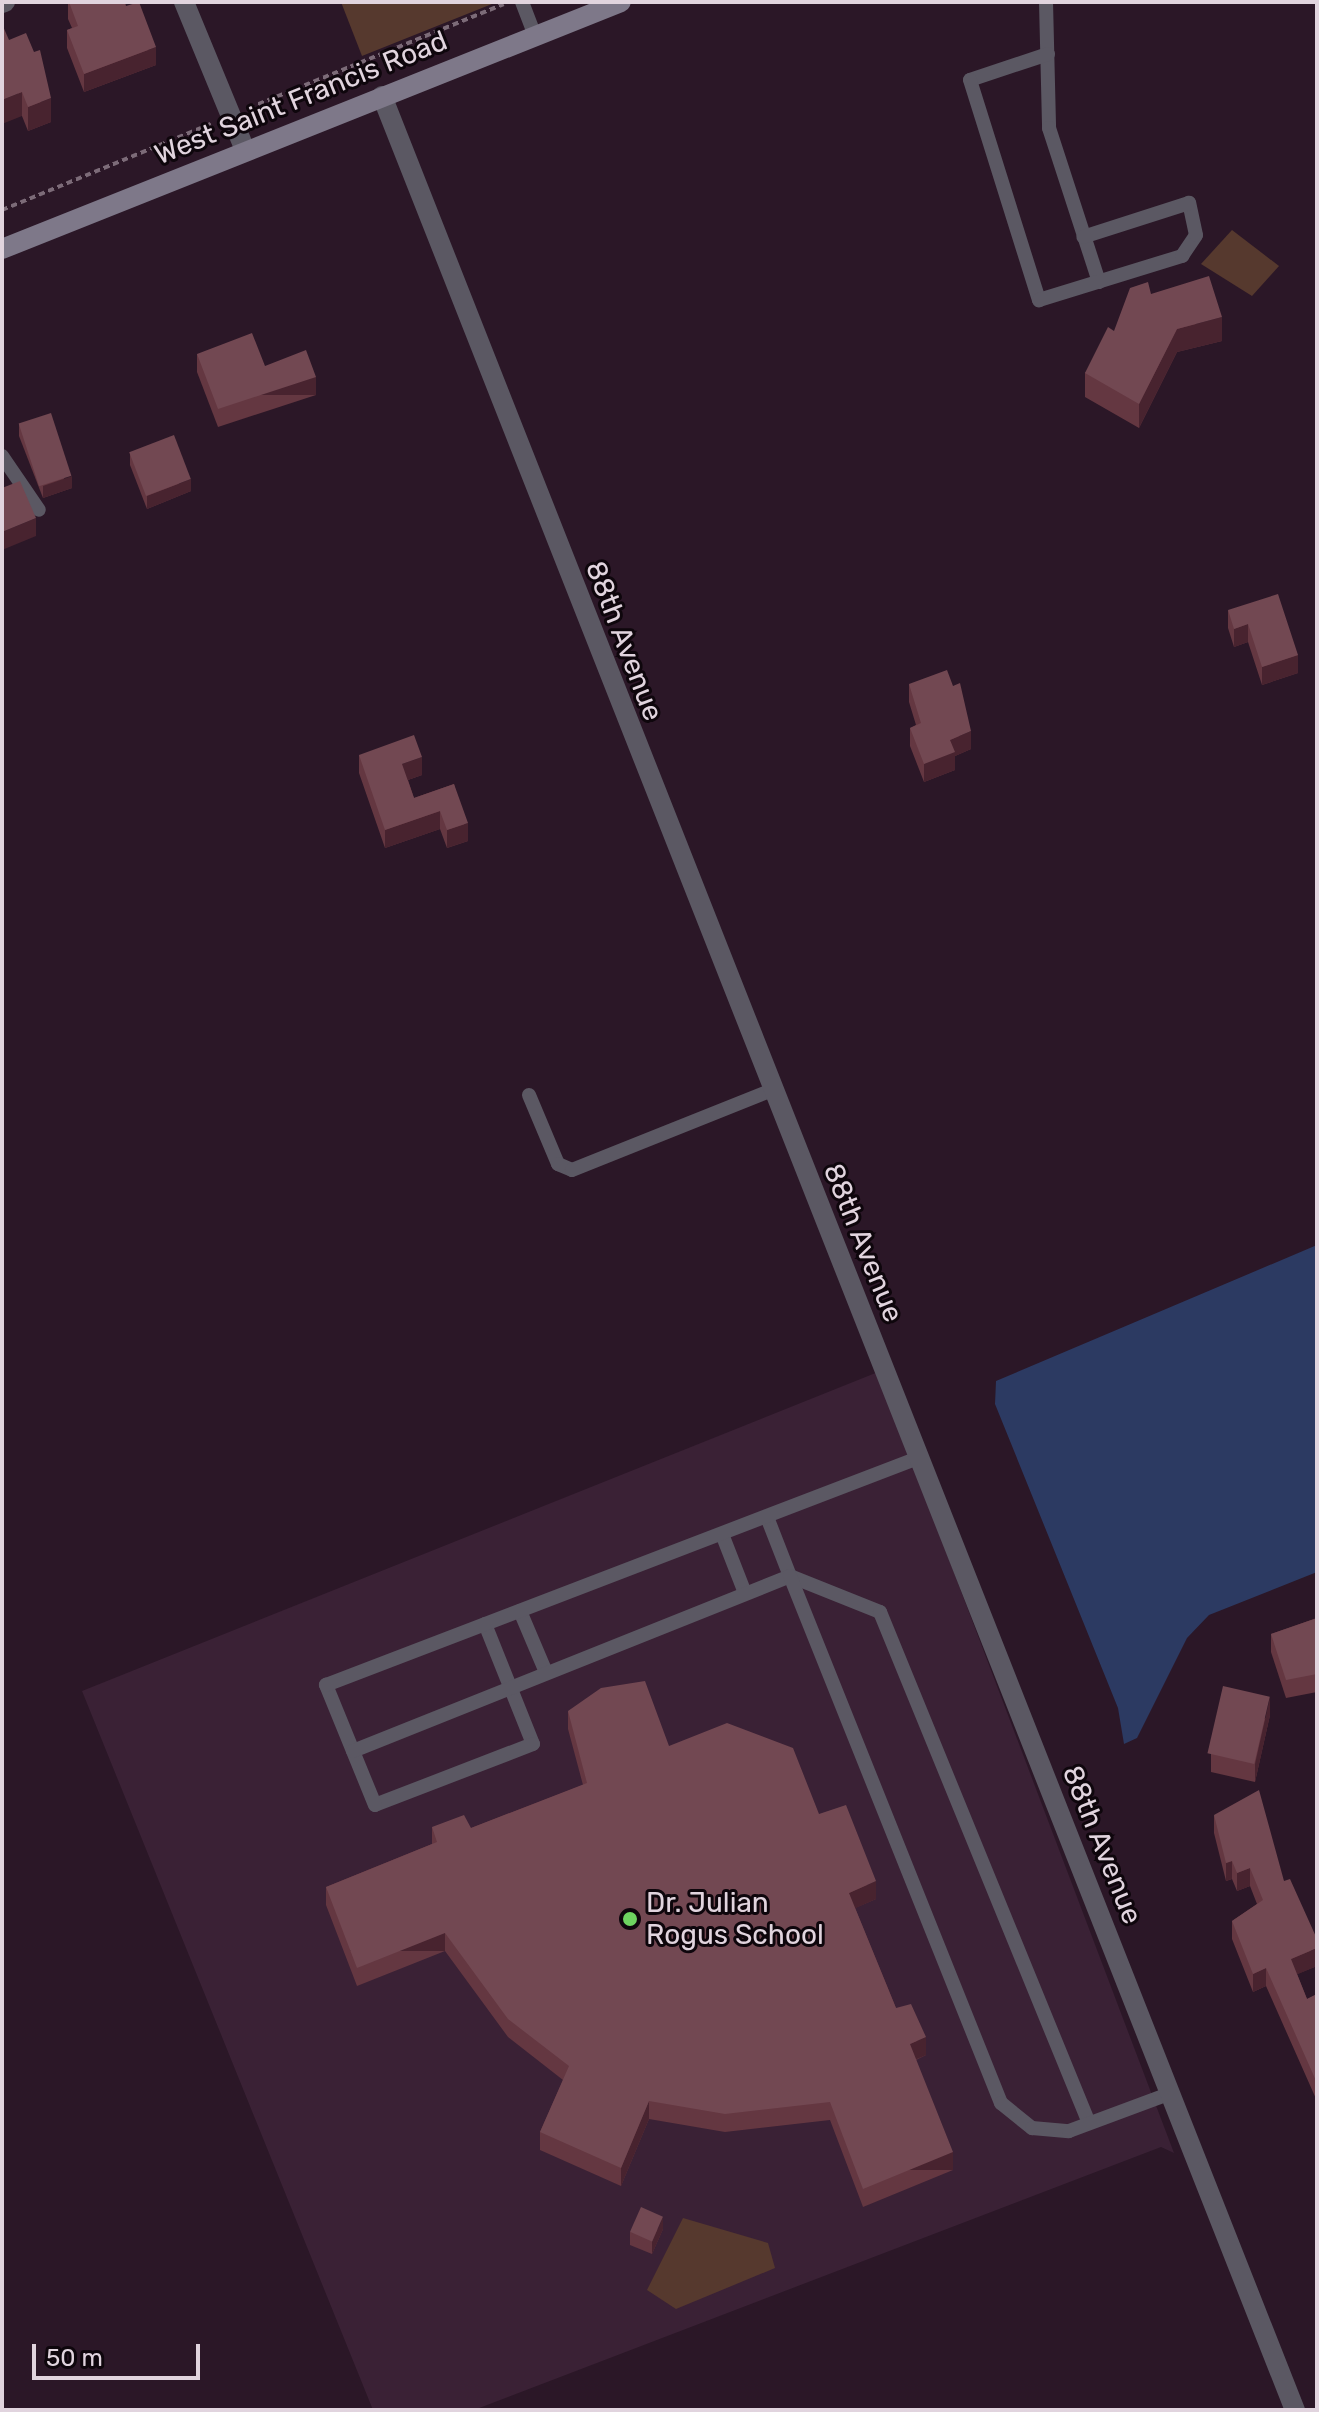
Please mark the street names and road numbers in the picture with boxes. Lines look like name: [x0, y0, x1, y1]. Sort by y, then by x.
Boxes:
street label: West Saint Francis Road: [150, 24, 452, 172]
street label: 88th Avenue: [578, 556, 670, 726]
street label: 88th Avenue: [816, 1159, 910, 1327]
street label: 88th Avenue: [1055, 1761, 1149, 1929]

